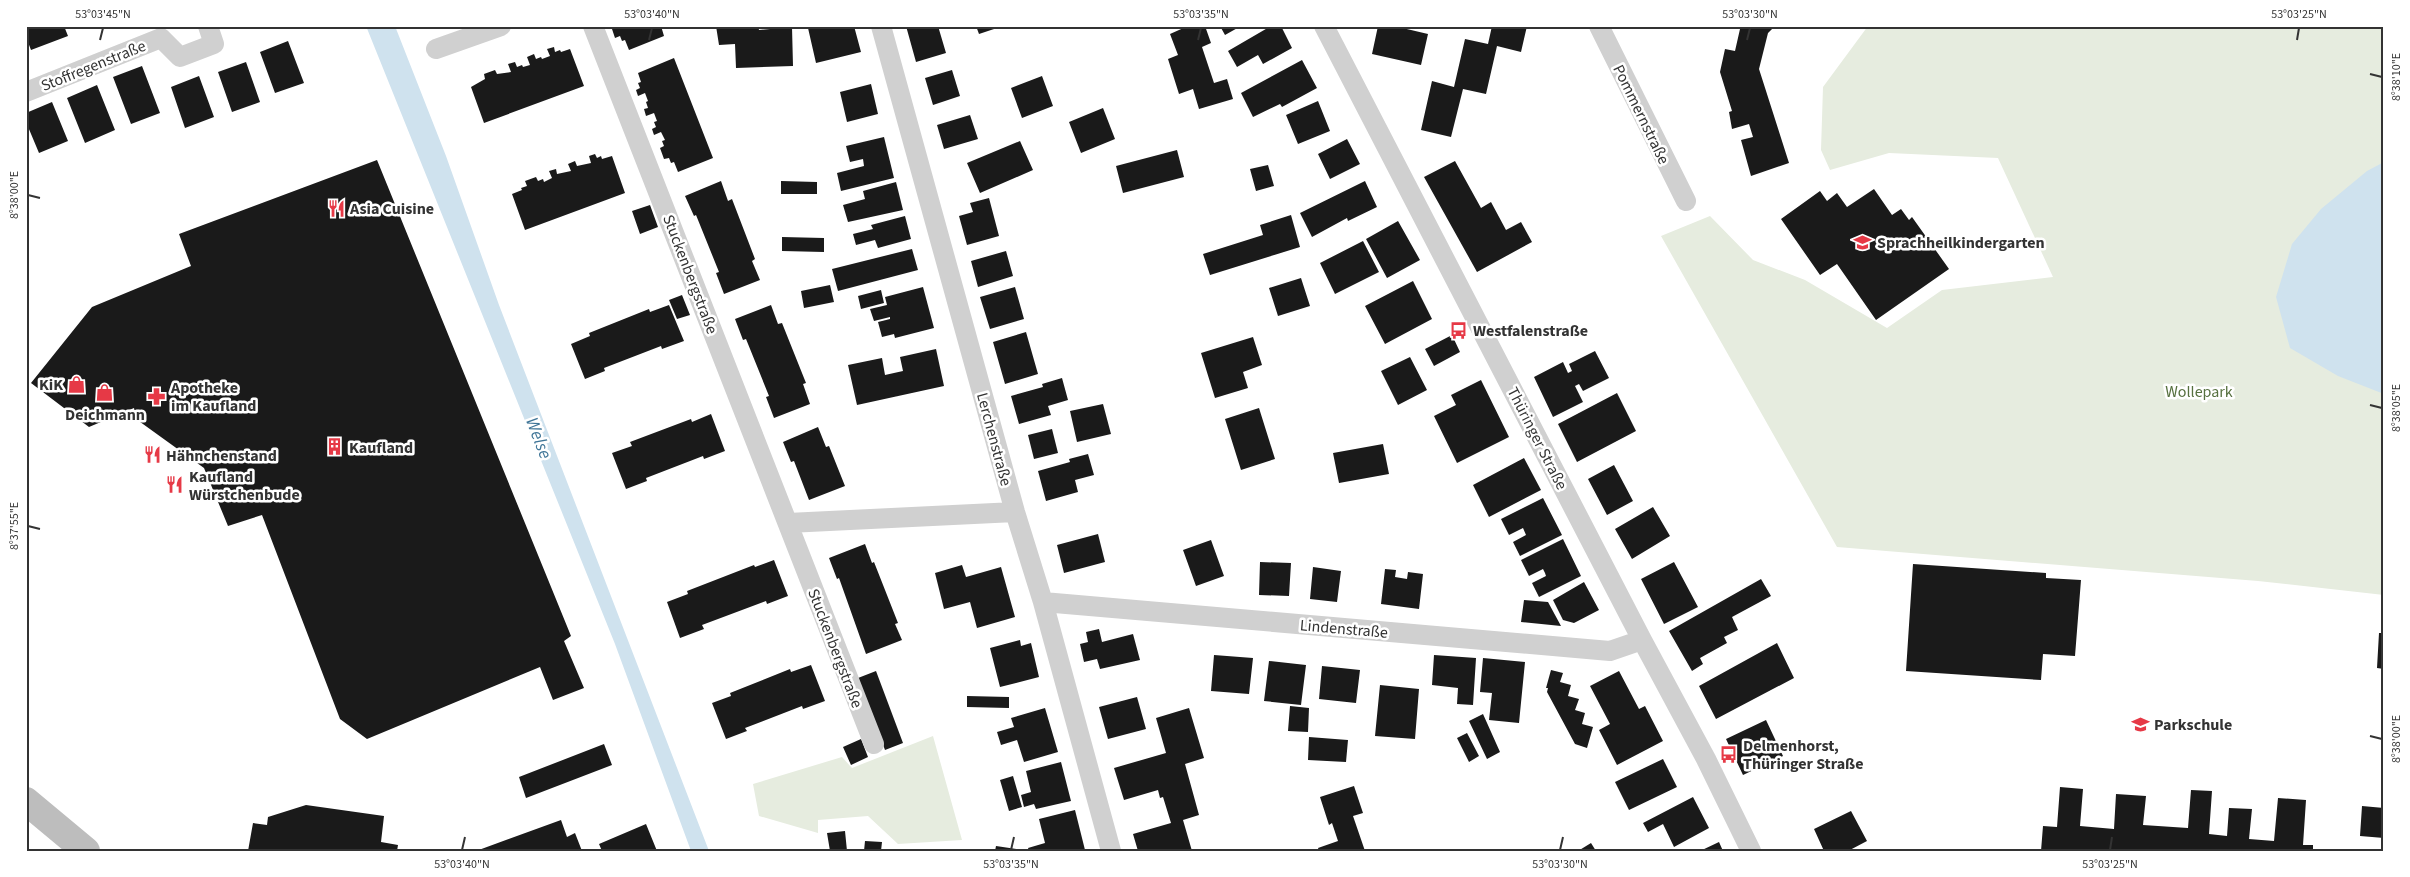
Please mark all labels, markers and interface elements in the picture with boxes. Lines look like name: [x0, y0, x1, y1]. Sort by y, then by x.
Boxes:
text: 53°03'45"N: [75, 6, 131, 23]
text: 53°03'40"N: [624, 6, 680, 23]
text: 53°03'35"N: [1173, 6, 1229, 23]
text: 53°03'30"N: [1722, 6, 1778, 23]
text: 53°03'25"N: [2271, 6, 2327, 23]
street label: Stoffregenstraße: [38, 35, 149, 97]
text: 8°38'10"E: [2388, 53, 2405, 101]
street label: Pommernstraße: [1607, 61, 1675, 168]
text: 8°38'00"E: [6, 171, 23, 219]
restaurant icon: Asia Cuisine: [326, 198, 346, 218]
place label: Asia Cuisine: [349, 198, 434, 220]
street label: Stuckenbergstraße: [657, 211, 723, 337]
school or university icon: Sprachheilkindergarten: [1853, 232, 1873, 252]
place label: Sprachheilkindergarten: [1877, 232, 2045, 254]
bus stop icon: Westfalenstraße: [1449, 320, 1469, 340]
place label: Westfalenstraße: [1473, 320, 1588, 342]
place label: KiK: [39, 374, 63, 396]
shop icon: KiK: [67, 374, 87, 394]
place label: Apotheke im Kaufland: [170, 377, 256, 417]
park label: Wollepark: [2165, 381, 2233, 403]
shop icon: Deichmann: [95, 382, 115, 402]
street label: Thüringer Straße: [1502, 383, 1573, 494]
text: 8°38'05"E: [2388, 384, 2405, 432]
pharmacy icon: Apotheke im Kaufland: [147, 386, 167, 406]
street label: Lerchenstraße: [971, 390, 1017, 488]
place label: Deichmann: [65, 404, 145, 426]
water label: Welse: [519, 414, 558, 463]
building icon: Kaufland: [325, 437, 345, 457]
place label: Kaufland: [349, 437, 413, 459]
restaurant icon: Hähnchenstand: [142, 445, 162, 465]
place label: Hähnchenstand: [166, 445, 277, 467]
place label: Kaufland Würstchenbude: [189, 466, 300, 506]
restaurant icon: Kaufland Würstchenbude: [165, 475, 185, 495]
text: 8°37'55"E: [6, 502, 23, 550]
street label: Stuckenbergstraße: [802, 585, 868, 711]
street label: Lindenstraße: [1299, 614, 1389, 644]
school or university icon: Parkschule: [2130, 714, 2150, 734]
place label: Parkschule: [2154, 714, 2232, 736]
text: 8°38'00"E: [2388, 715, 2405, 763]
place label: Delmenhorst, Thüringer Straße: [1743, 735, 1864, 775]
bus stop icon: Delmenhorst, Thüringer Straße: [1719, 744, 1739, 764]
text: 53°03'40"N: [434, 856, 490, 873]
text: 53°03'35"N: [983, 856, 1039, 873]
text: 53°03'30"N: [1532, 856, 1588, 873]
text: 53°03'25"N: [2082, 856, 2138, 873]

